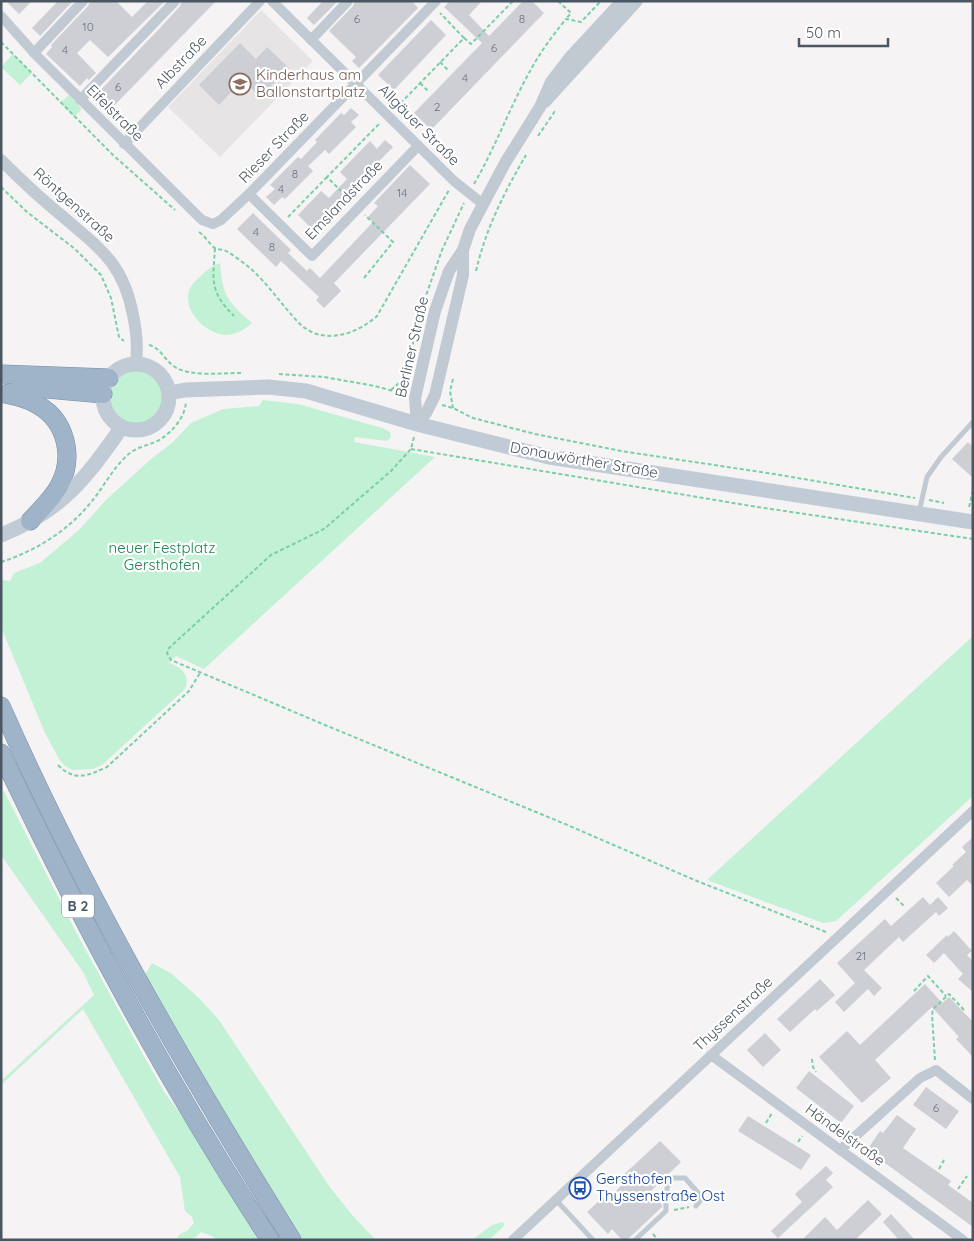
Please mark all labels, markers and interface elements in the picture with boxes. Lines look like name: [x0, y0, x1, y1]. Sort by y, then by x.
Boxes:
house number: 6: [354, 11, 361, 26]
house number: 8: [519, 11, 525, 26]
scale bar: [799, 15, 888, 47]
house number: 10: [82, 19, 94, 34]
text: 50 m: [806, 23, 841, 42]
street label: Albstraße: [151, 31, 211, 92]
house number: 6: [491, 40, 498, 55]
house number: 4: [62, 42, 68, 57]
place label: Kinderhaus am Ballonstartplatz: [256, 65, 365, 101]
house number: 4: [462, 70, 468, 85]
school or university icon: Kinderhaus am Ballonstartplatz: [228, 72, 252, 96]
house number: 6: [115, 79, 122, 94]
street label: Eifelstraße: [83, 80, 148, 145]
street label: Allgäuer Straße: [375, 80, 464, 169]
house number: 2: [434, 99, 441, 114]
street label: Rieser Straße: [235, 107, 313, 187]
street label: Emslandstraße: [301, 156, 387, 244]
street label: Röntgenstraße: [30, 163, 119, 246]
house number: 8: [292, 166, 298, 181]
house number: 4: [278, 181, 284, 196]
house number: 14: [397, 185, 407, 200]
house number: 4: [253, 224, 259, 239]
house number: 8: [269, 239, 275, 254]
street label: Berliner Straße: [391, 294, 432, 399]
street label: Donauwörther Straße: [509, 437, 660, 482]
park label: neuer Festplatz Gersthofen: [109, 538, 215, 574]
road number: B 2: [62, 894, 94, 918]
house number: 21: [855, 948, 867, 963]
street label: Thyssenstraße: [689, 972, 776, 1055]
street label: Händelstraße: [802, 1099, 889, 1170]
house number: 6: [933, 1100, 940, 1115]
place label: Gersthofen Thyssenstraße Ost: [596, 1169, 725, 1205]
bus stop icon: Gersthofen Thyssenstraße Ost: [568, 1176, 592, 1200]

